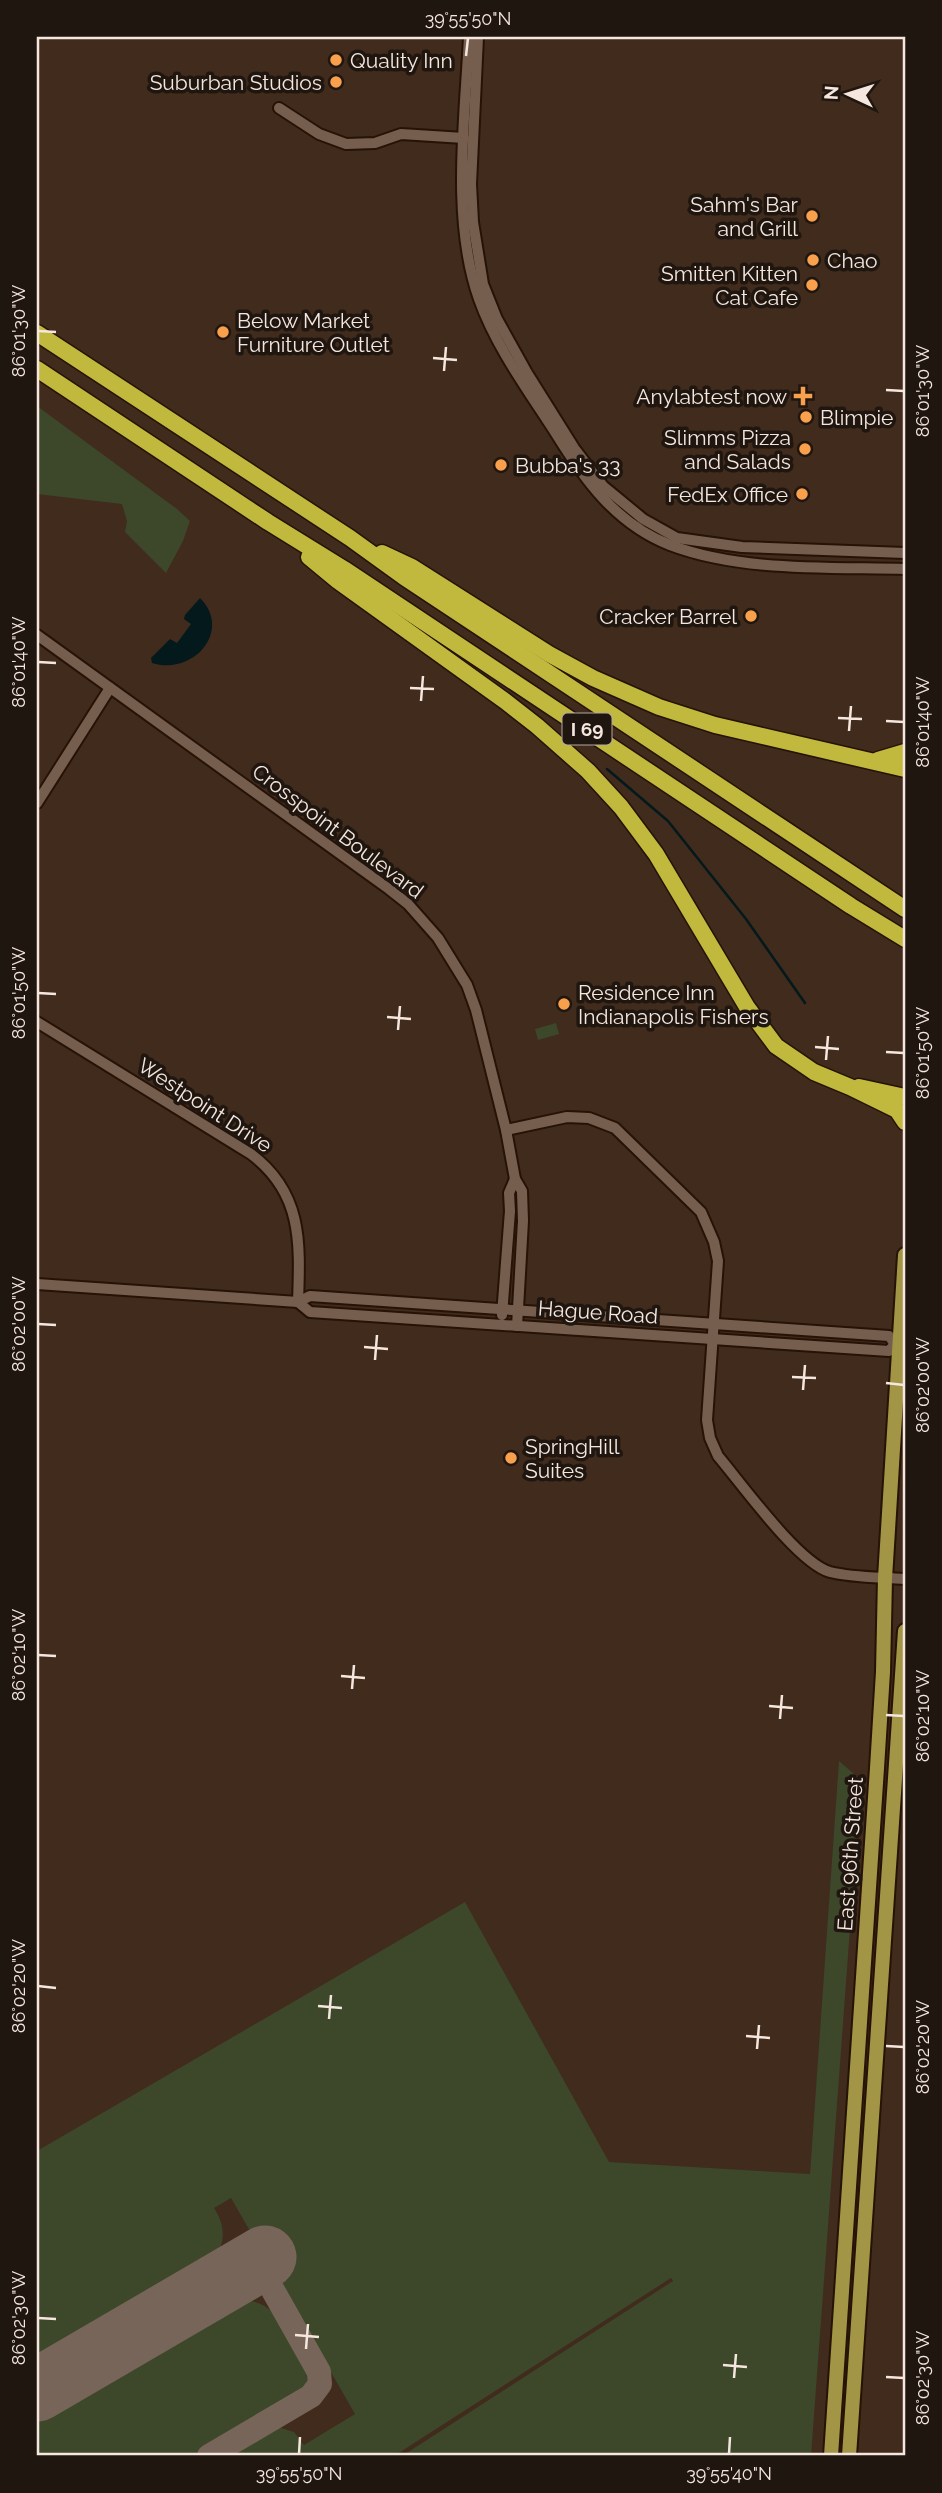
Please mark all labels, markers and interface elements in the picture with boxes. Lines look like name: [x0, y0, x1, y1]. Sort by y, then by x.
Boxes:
text: 39°55'50"N: [425, 8, 511, 29]
place label: Quality Inn: [350, 48, 453, 73]
marker: Quality Inn: [328, 52, 344, 68]
north arrow: [813, 60, 883, 130]
place label: Suburban Studios: [150, 70, 322, 95]
marker: Suburban Studios: [328, 74, 344, 90]
text: N: [820, 85, 843, 101]
place label: Sahm's Bar and Grill: [690, 192, 799, 241]
marker: Sahm's Bar and Grill: [804, 208, 820, 224]
place label: Chao: [827, 248, 878, 273]
marker: Chao: [805, 252, 821, 268]
place label: Smitten Kitten Cat Cafe: [661, 261, 798, 310]
marker: Smitten Kitten Cat Cafe: [804, 277, 820, 293]
text: 86°01'30"W: [8, 285, 29, 377]
place label: Below Market Furniture Outlet: [237, 308, 390, 357]
marker: Below Market Furniture Outlet: [215, 324, 231, 340]
text: 86°01'30"W: [912, 345, 933, 437]
place label: Anylabtest now: [636, 384, 787, 409]
marker: Anylabtest now: [793, 386, 813, 406]
place label: Blimpie: [820, 405, 893, 430]
marker: Blimpie: [798, 409, 814, 425]
place label: Slimms Pizza and Salads: [664, 425, 791, 474]
marker: Slimms Pizza and Salads: [797, 441, 813, 457]
place label: Bubba's 33: [515, 453, 620, 478]
marker: Bubba's 33: [493, 457, 509, 473]
place label: FedEx Office: [667, 482, 788, 507]
marker: FedEx Office: [794, 486, 810, 502]
place label: Cracker Barrel: [599, 604, 737, 629]
marker: Cracker Barrel: [743, 608, 759, 624]
text: 86°01'40"W: [8, 616, 29, 708]
text: 86°01'40"W: [912, 676, 933, 768]
road number: I 69: [562, 714, 612, 744]
street label: Crosspoint Boulevard: [247, 758, 429, 904]
text: 86°01'50"W: [8, 947, 29, 1039]
place label: Residence Inn Indianapolis Fishers: [578, 980, 769, 1029]
marker: Residence Inn Indianapolis Fishers: [556, 996, 572, 1012]
text: 86°01'50"W: [912, 1007, 933, 1099]
street label: Westpoint Drive: [133, 1052, 277, 1158]
text: 86°02'00"W: [8, 1276, 29, 1372]
street label: Hague Road: [537, 1295, 659, 1329]
text: 86°02'00"W: [912, 1337, 933, 1433]
place label: SpringHill Suites: [525, 1434, 620, 1483]
marker: SpringHill Suites: [503, 1450, 519, 1466]
text: 86°02'10"W: [8, 1609, 29, 1701]
text: 86°02'10"W: [912, 1670, 933, 1762]
street label: East 96th Street: [832, 1776, 868, 1932]
text: 86°02'20"W: [8, 1939, 29, 2033]
text: 86°02'20"W: [912, 2000, 933, 2094]
text: 86°02'30"W: [8, 2271, 29, 2365]
text: 86°02'30"W: [912, 2331, 933, 2425]
text: 39°55'50"N: [256, 2463, 342, 2484]
text: 39°55'40"N: [686, 2463, 772, 2484]

